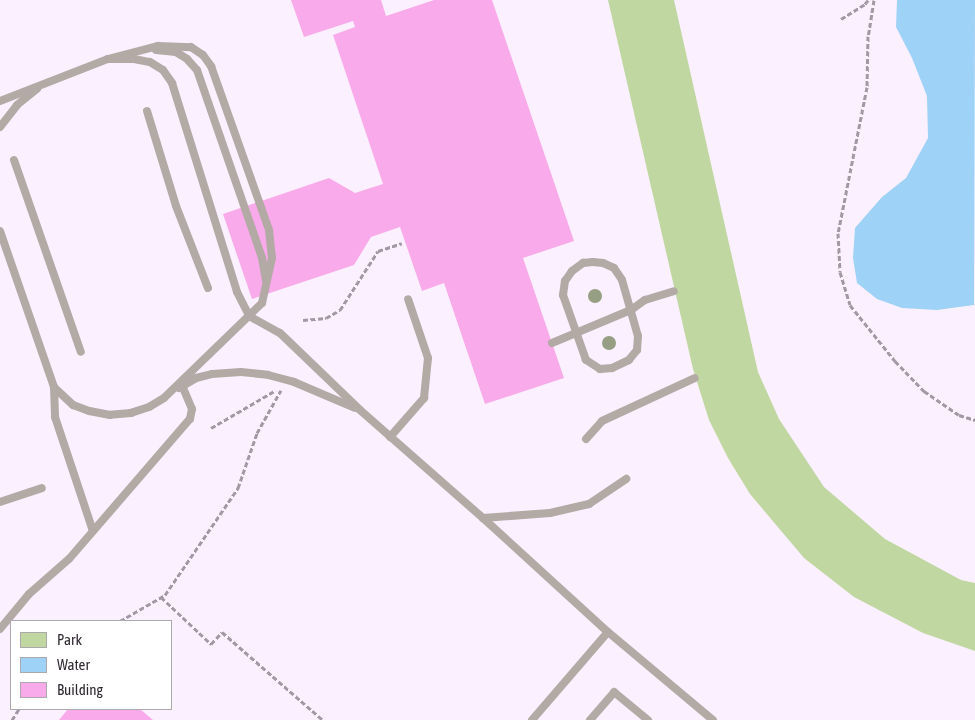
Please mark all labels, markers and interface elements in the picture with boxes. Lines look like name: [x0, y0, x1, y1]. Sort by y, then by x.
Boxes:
legend: [10, 620, 172, 710]
text: Park: [57, 631, 82, 648]
text: Water: [57, 656, 90, 673]
text: Building: [57, 681, 103, 698]

